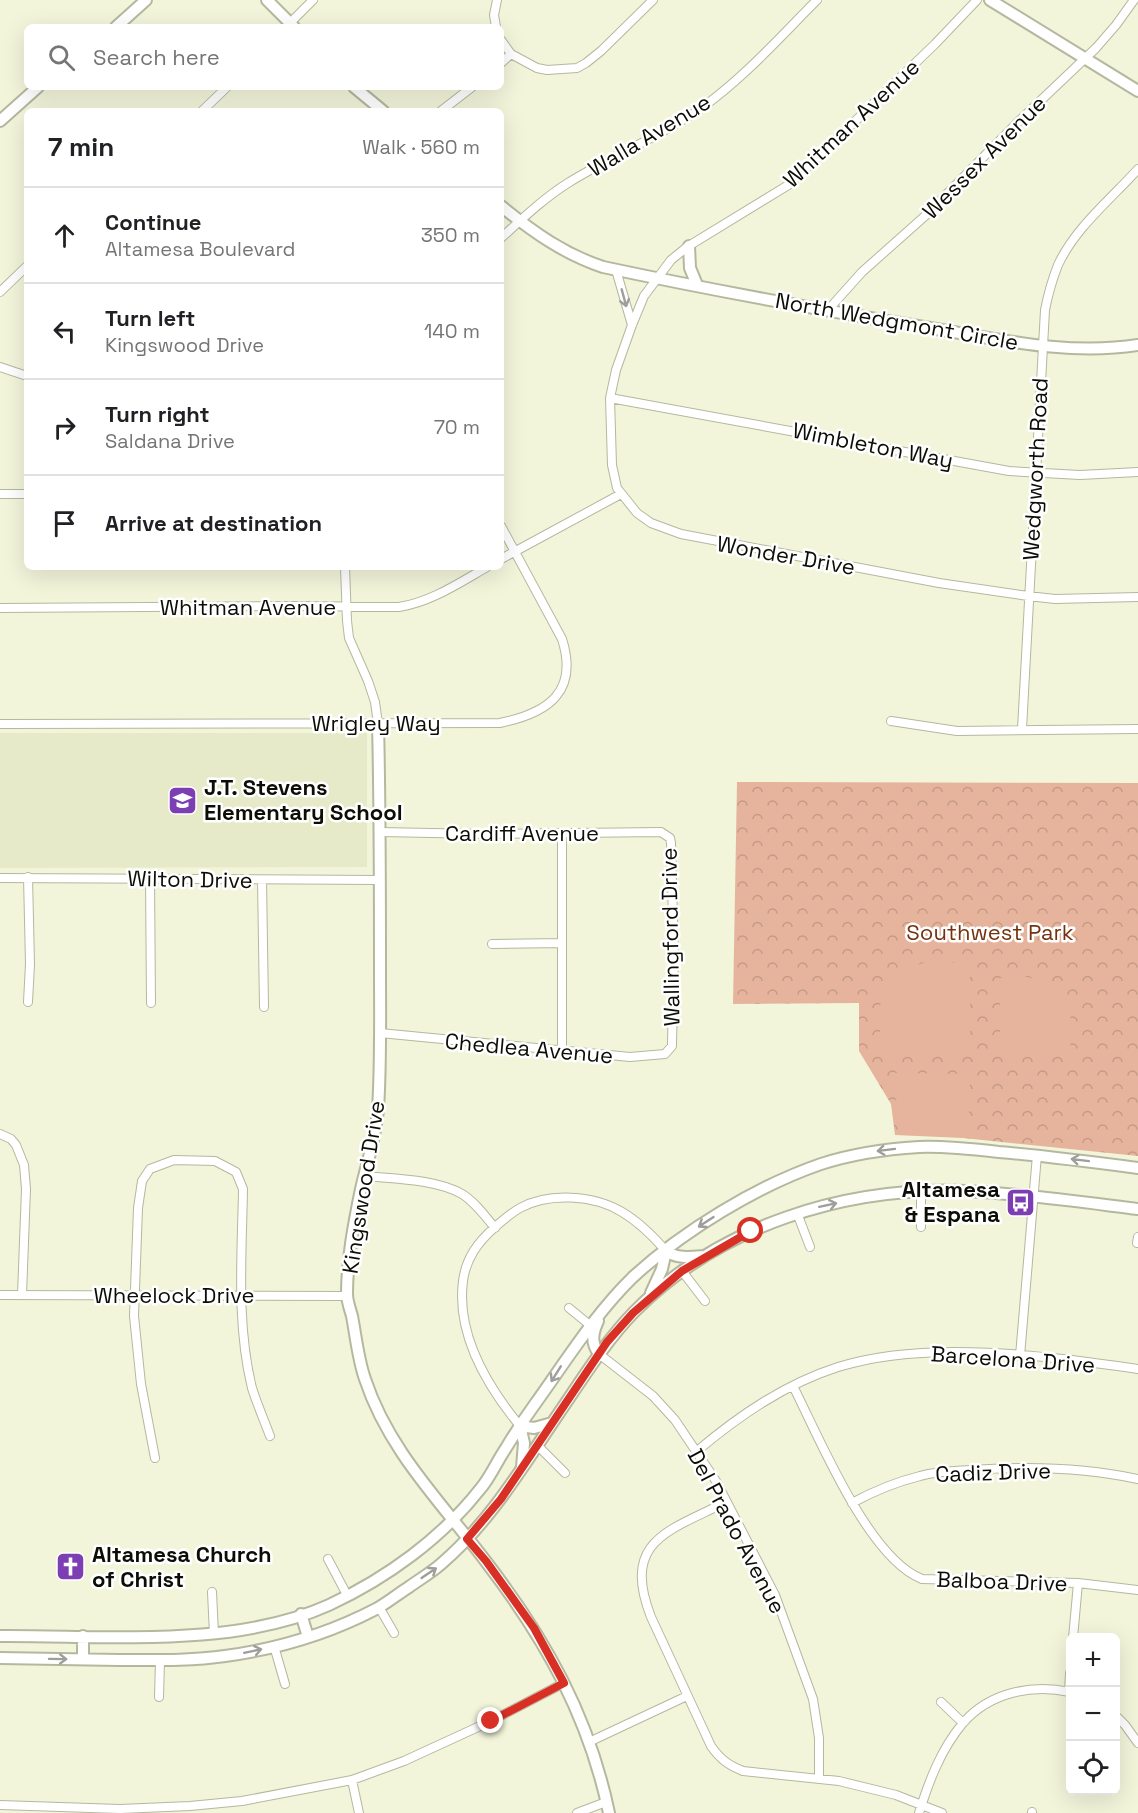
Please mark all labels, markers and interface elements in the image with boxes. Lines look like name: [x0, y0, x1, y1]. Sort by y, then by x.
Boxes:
search box: [24, 24, 504, 90]
icon: search: [45, 41, 78, 74]
text: Search here: [93, 43, 220, 71]
street label: Whitman Avenue: [777, 53, 925, 193]
street label: Walla Avenue: [583, 87, 715, 183]
street label: Wessex Avenue: [916, 89, 1052, 225]
text: 7 min: [48, 130, 114, 164]
text: Walk · 560 m: [362, 134, 480, 160]
text: Continue: [105, 208, 201, 236]
icon: ahead: [48, 219, 81, 252]
text: 350 m: [421, 222, 480, 248]
text: Altamesa Boulevard: [105, 236, 295, 262]
street label: North Wedgmont Circle: [773, 286, 1021, 356]
one-way arrow: [619, 288, 630, 307]
text: Turn left: [105, 304, 195, 332]
icon: left: [48, 315, 81, 348]
text: 140 m: [424, 318, 480, 344]
text: Kingswood Drive: [105, 332, 264, 358]
street label: Wedgworth Road: [1016, 377, 1054, 561]
text: Turn right: [105, 400, 210, 428]
icon: right: [48, 411, 81, 444]
text: 70 m: [434, 414, 480, 440]
street label: Wimbleton Way: [790, 416, 956, 474]
text: Saldana Drive: [105, 428, 235, 454]
icon: arrive: [48, 507, 81, 540]
text: Arrive at destination: [105, 509, 322, 537]
street label: Wonder Drive: [715, 529, 857, 581]
street label: Whitman Avenue: [160, 593, 336, 621]
street label: Wrigley Way: [311, 709, 441, 737]
place label: J.T. Stevens Elementary School: [204, 773, 403, 826]
school or university icon: J.T. Stevens Elementary School: [167, 784, 199, 816]
street label: Cardiff Avenue: [445, 819, 599, 847]
street label: Wallingford Drive: [654, 847, 686, 1027]
street label: Wilton Drive: [127, 864, 253, 894]
park label: Southwest Park: [906, 918, 1074, 946]
street label: Chedlea Avenue: [444, 1027, 614, 1069]
street label: Kingswood Drive: [335, 1098, 391, 1276]
one-way arrow: [876, 1145, 896, 1156]
one-way arrow: [1071, 1155, 1090, 1166]
place label: Altamesa & Espana: [902, 1175, 1000, 1228]
bus stop icon: Altamesa & Espana: [1005, 1186, 1037, 1218]
one-way arrow: [818, 1199, 838, 1210]
one-way arrow: [699, 1216, 715, 1228]
route start: [737, 1217, 763, 1243]
street label: Wheelock Drive: [93, 1281, 255, 1309]
street label: Barcelona Drive: [930, 1339, 1096, 1379]
one-way arrow: [549, 1365, 561, 1382]
street label: Del Prado Avenue: [682, 1444, 792, 1618]
street label: Cadiz Drive: [935, 1456, 1051, 1488]
place label: Altamesa Church of Christ: [92, 1540, 272, 1593]
church icon: Altamesa Church of Christ: [55, 1551, 87, 1583]
street label: Balboa Drive: [936, 1565, 1068, 1597]
one-way arrow: [421, 1567, 437, 1579]
map controls: [1066, 1633, 1120, 1795]
button: +: [1066, 1633, 1120, 1687]
one-way arrow: [242, 1645, 262, 1656]
one-way arrow: [48, 1653, 68, 1665]
button: −: [1066, 1687, 1120, 1741]
route end: [477, 1707, 503, 1733]
button: locate: [1066, 1741, 1120, 1795]

